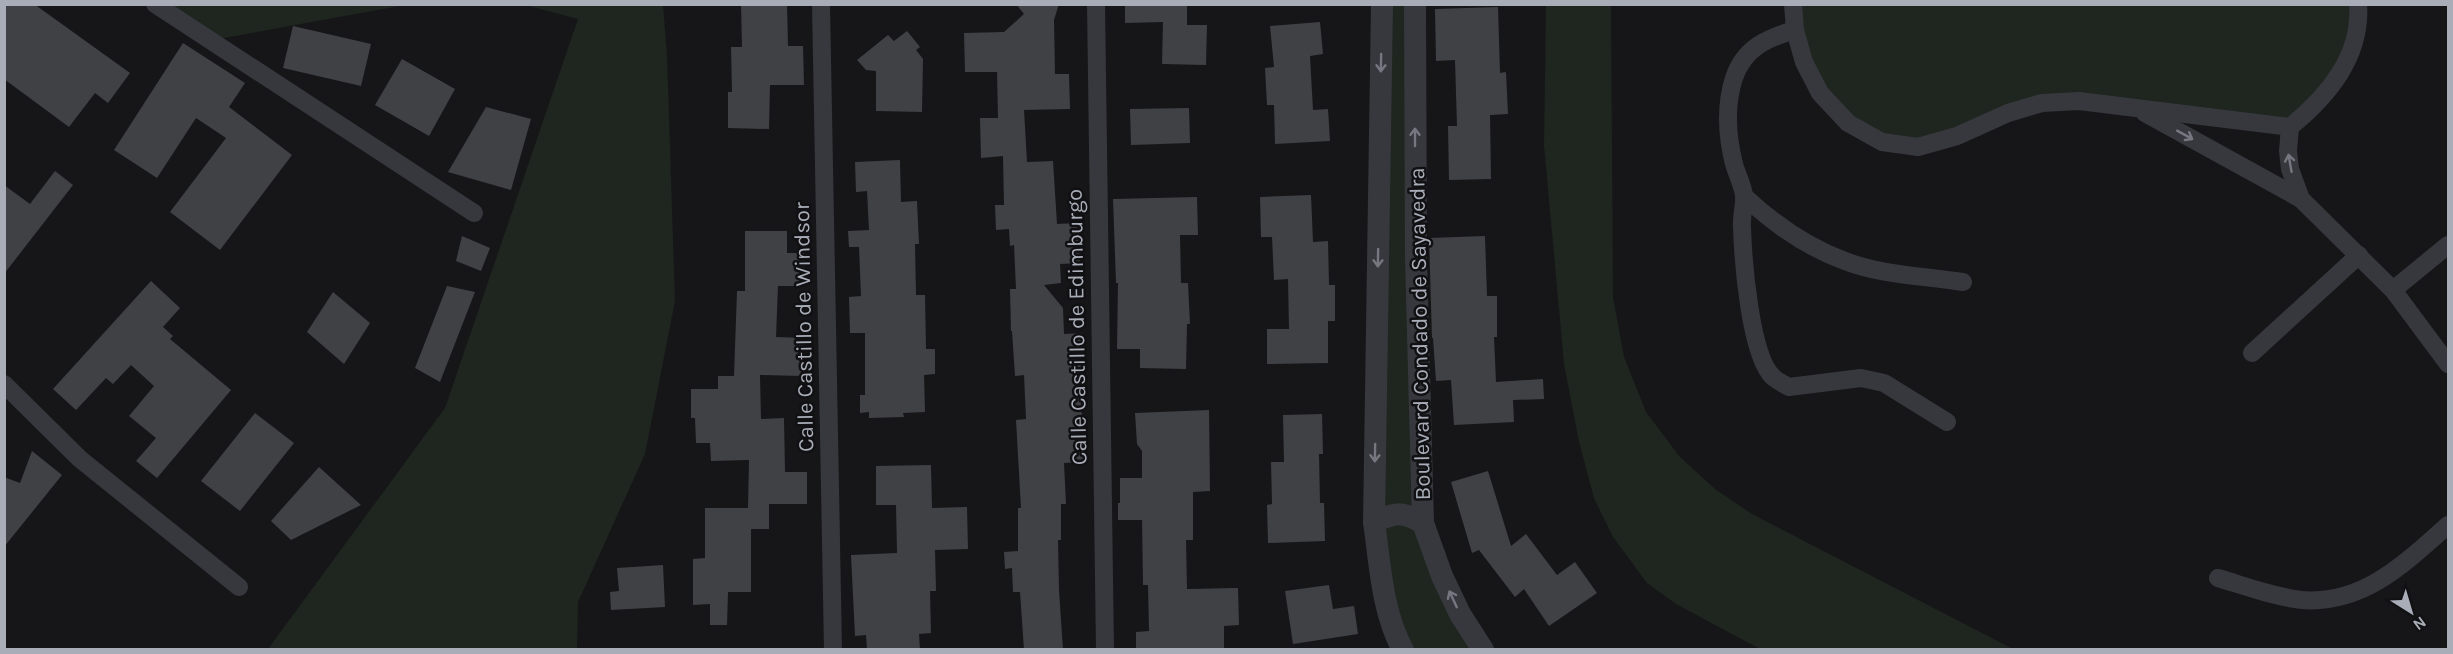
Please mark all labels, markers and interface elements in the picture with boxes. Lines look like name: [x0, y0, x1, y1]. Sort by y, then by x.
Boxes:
one-way arrow: [1375, 52, 1387, 72]
one-way arrow: [1409, 127, 1421, 147]
one-way arrow: [2176, 129, 2193, 141]
one-way arrow: [2284, 154, 2295, 174]
street label: Boulevard Condado de Sayavedra: [1404, 167, 1436, 501]
street label: Calle Castillo de Edimburgo: [1062, 189, 1092, 465]
street label: Calle Castillo de Windsor: [789, 202, 819, 452]
one-way arrow: [1372, 247, 1384, 267]
one-way arrow: [1369, 442, 1381, 462]
north arrow: [2381, 582, 2441, 642]
one-way arrow: [1446, 591, 1458, 609]
text: N: [2409, 613, 2430, 635]

